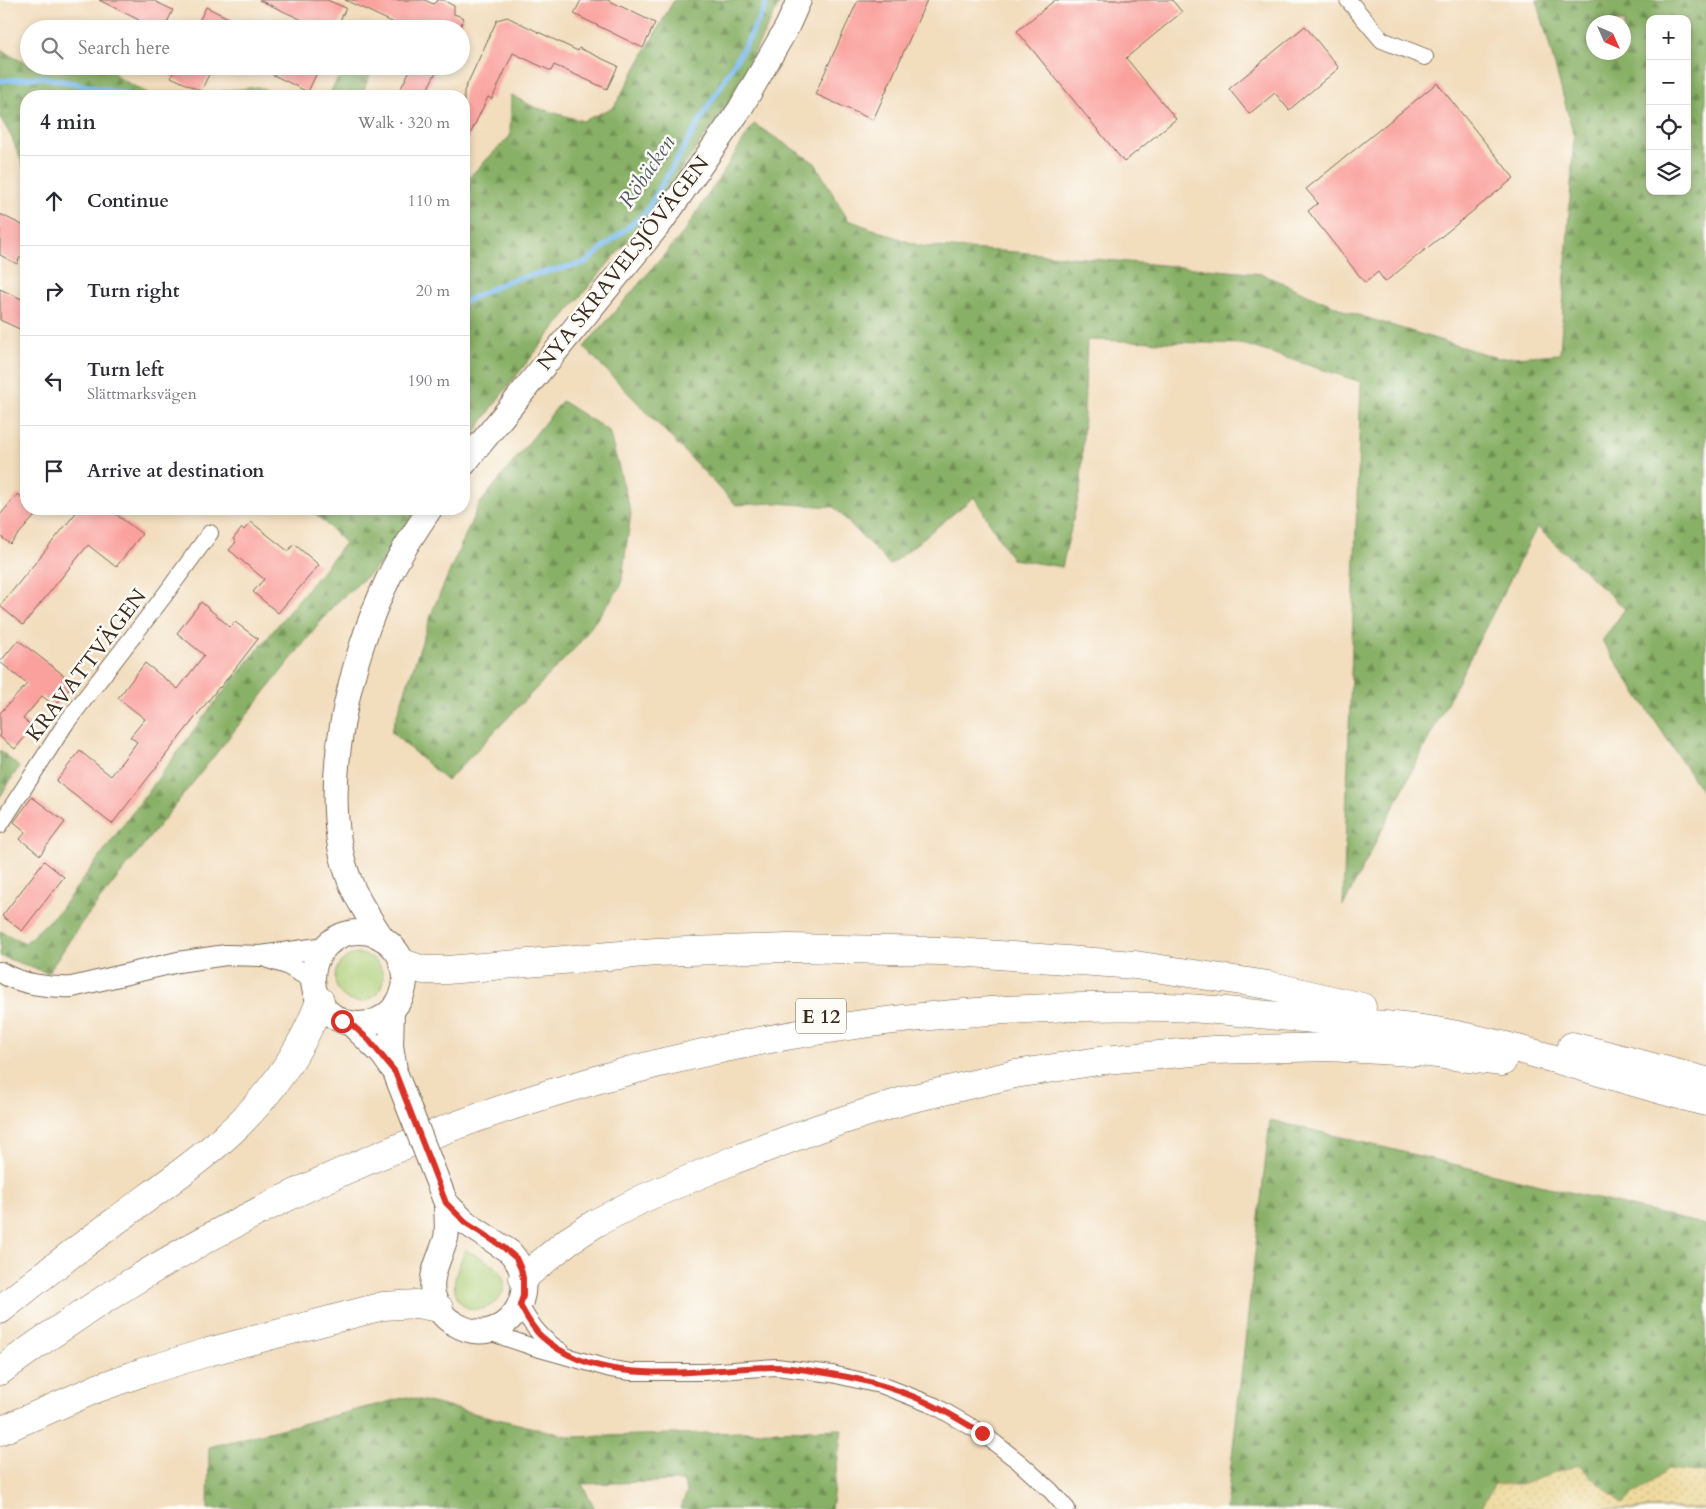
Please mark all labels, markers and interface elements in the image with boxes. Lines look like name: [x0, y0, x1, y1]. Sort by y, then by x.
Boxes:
north arrow: [1586, 15, 1631, 60]
map controls: [1646, 15, 1691, 195]
button: +: [1646, 15, 1691, 60]
search box: [20, 20, 470, 75]
icon: search: [38, 34, 66, 62]
text: Search here: [78, 35, 170, 61]
button: −: [1646, 60, 1691, 105]
button: locate: [1646, 105, 1691, 150]
text: 4 min: [40, 108, 96, 137]
text: Walk · 320 m: [358, 112, 450, 134]
water label: Röbäcken: [611, 129, 682, 214]
street label: NYA SKRAVELSJÖVÄGEN: [531, 150, 716, 376]
button: layers: [1646, 150, 1691, 195]
icon: ahead: [40, 187, 68, 215]
text: Continue: [87, 188, 169, 214]
text: 110 m: [408, 190, 450, 212]
icon: right: [40, 277, 68, 305]
text: Turn right: [87, 278, 179, 304]
text: 20 m: [416, 280, 450, 302]
text: Turn left: [87, 357, 164, 383]
icon: left: [40, 367, 68, 395]
text: 190 m: [408, 370, 450, 392]
text: Slättmarksvägen: [87, 383, 197, 405]
icon: arrive: [40, 457, 68, 485]
text: Arrive at destination: [87, 458, 264, 484]
street label: KRAVATTVÄGEN: [19, 583, 153, 748]
road number: E 12: [796, 998, 846, 1034]
route start: [331, 1010, 354, 1033]
route end: [971, 1422, 994, 1445]

